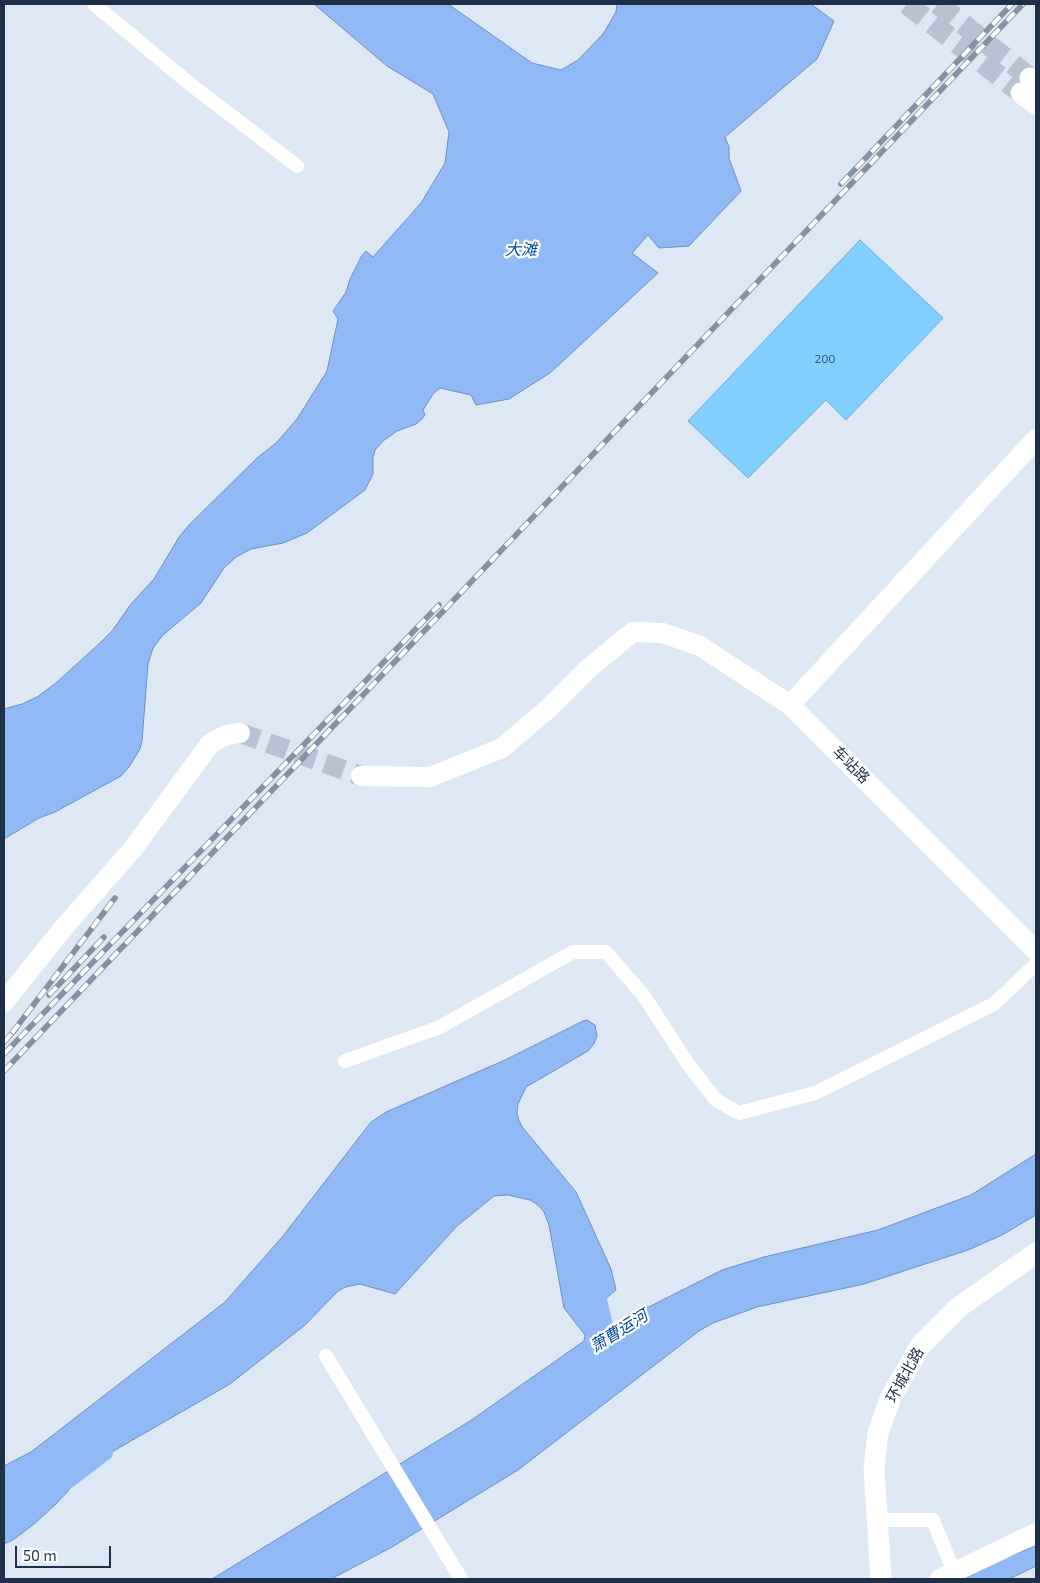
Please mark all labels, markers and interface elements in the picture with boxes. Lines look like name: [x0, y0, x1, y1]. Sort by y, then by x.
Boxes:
water label: 大滩: [505, 240, 537, 260]
house number: 200: [814, 352, 836, 366]
street label: 车站路: [829, 743, 873, 787]
water label: 萧曹运河: [587, 1306, 651, 1356]
street label: 环城北路: [883, 1344, 927, 1406]
scale bar: [18, 1536, 114, 1568]
text: 50 m: [23, 1546, 57, 1564]

